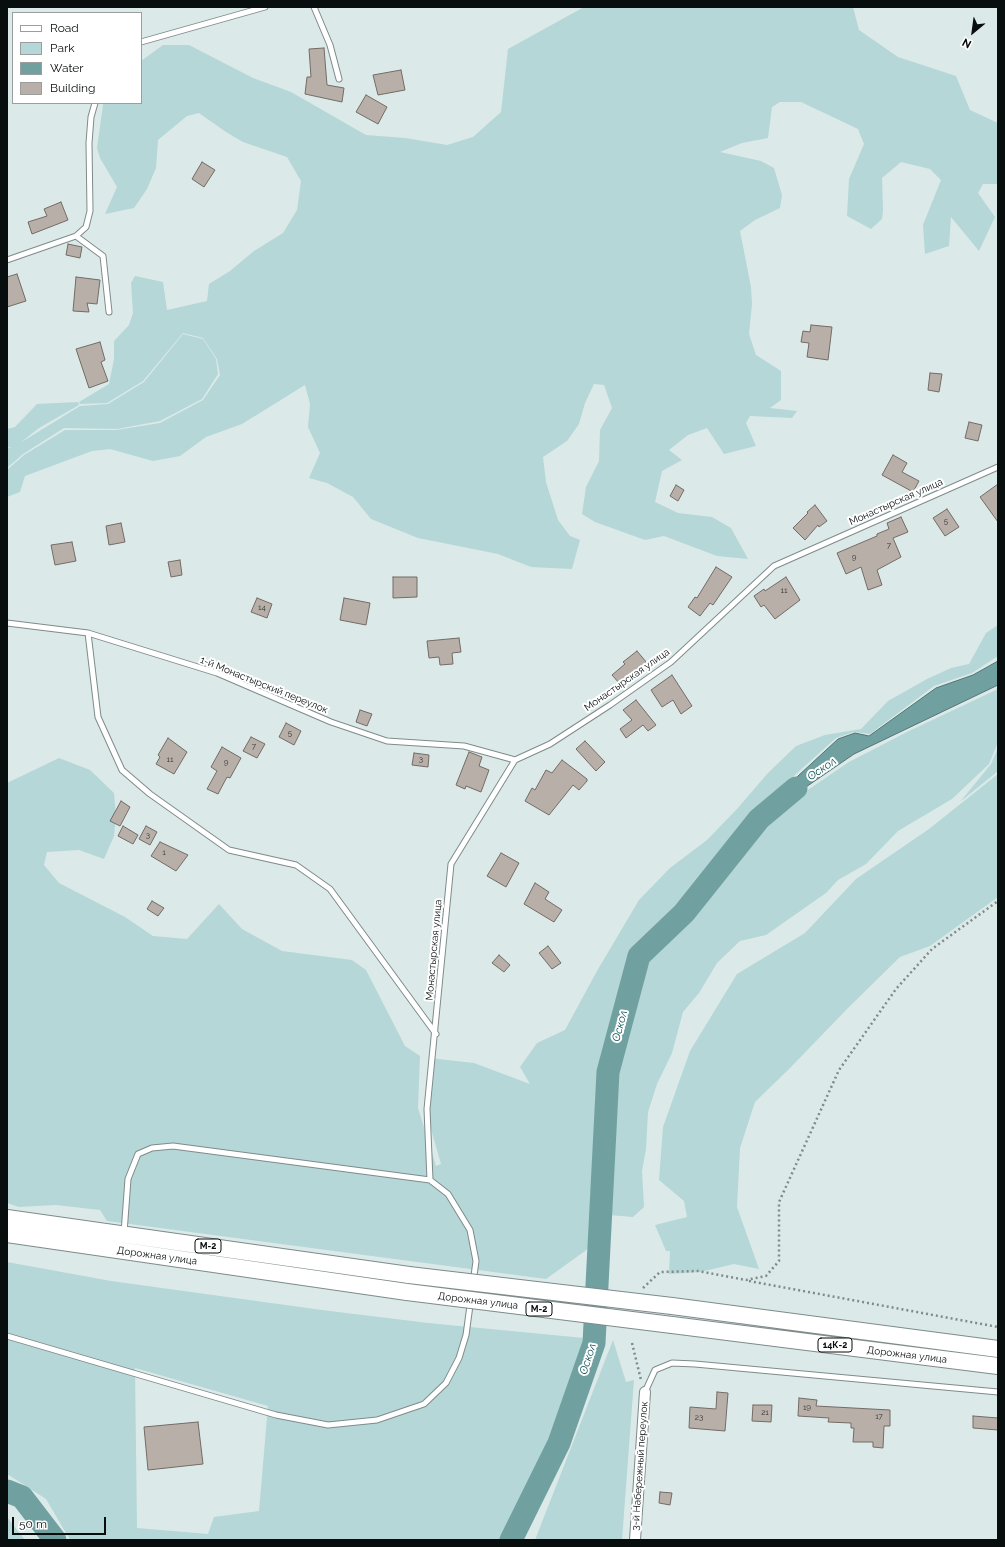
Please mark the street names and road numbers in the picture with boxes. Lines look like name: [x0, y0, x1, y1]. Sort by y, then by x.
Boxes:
street label: Монастырская улица: [847, 476, 945, 528]
street label: Монастырская улица: [582, 646, 672, 714]
street label: 1-й Монастырский переулок: [198, 654, 330, 716]
street label: Монастырская улица: [424, 899, 444, 1001]
road number: М-2: [195, 1239, 221, 1253]
street label: Дорожная улица: [116, 1244, 198, 1268]
street label: Дорожная улица: [437, 1290, 519, 1312]
road number: М-2: [526, 1302, 552, 1316]
road number: 14К-2: [818, 1338, 852, 1352]
street label: Дорожная улица: [866, 1344, 948, 1366]
street label: 3-й Набережный переулок: [629, 1401, 651, 1531]

